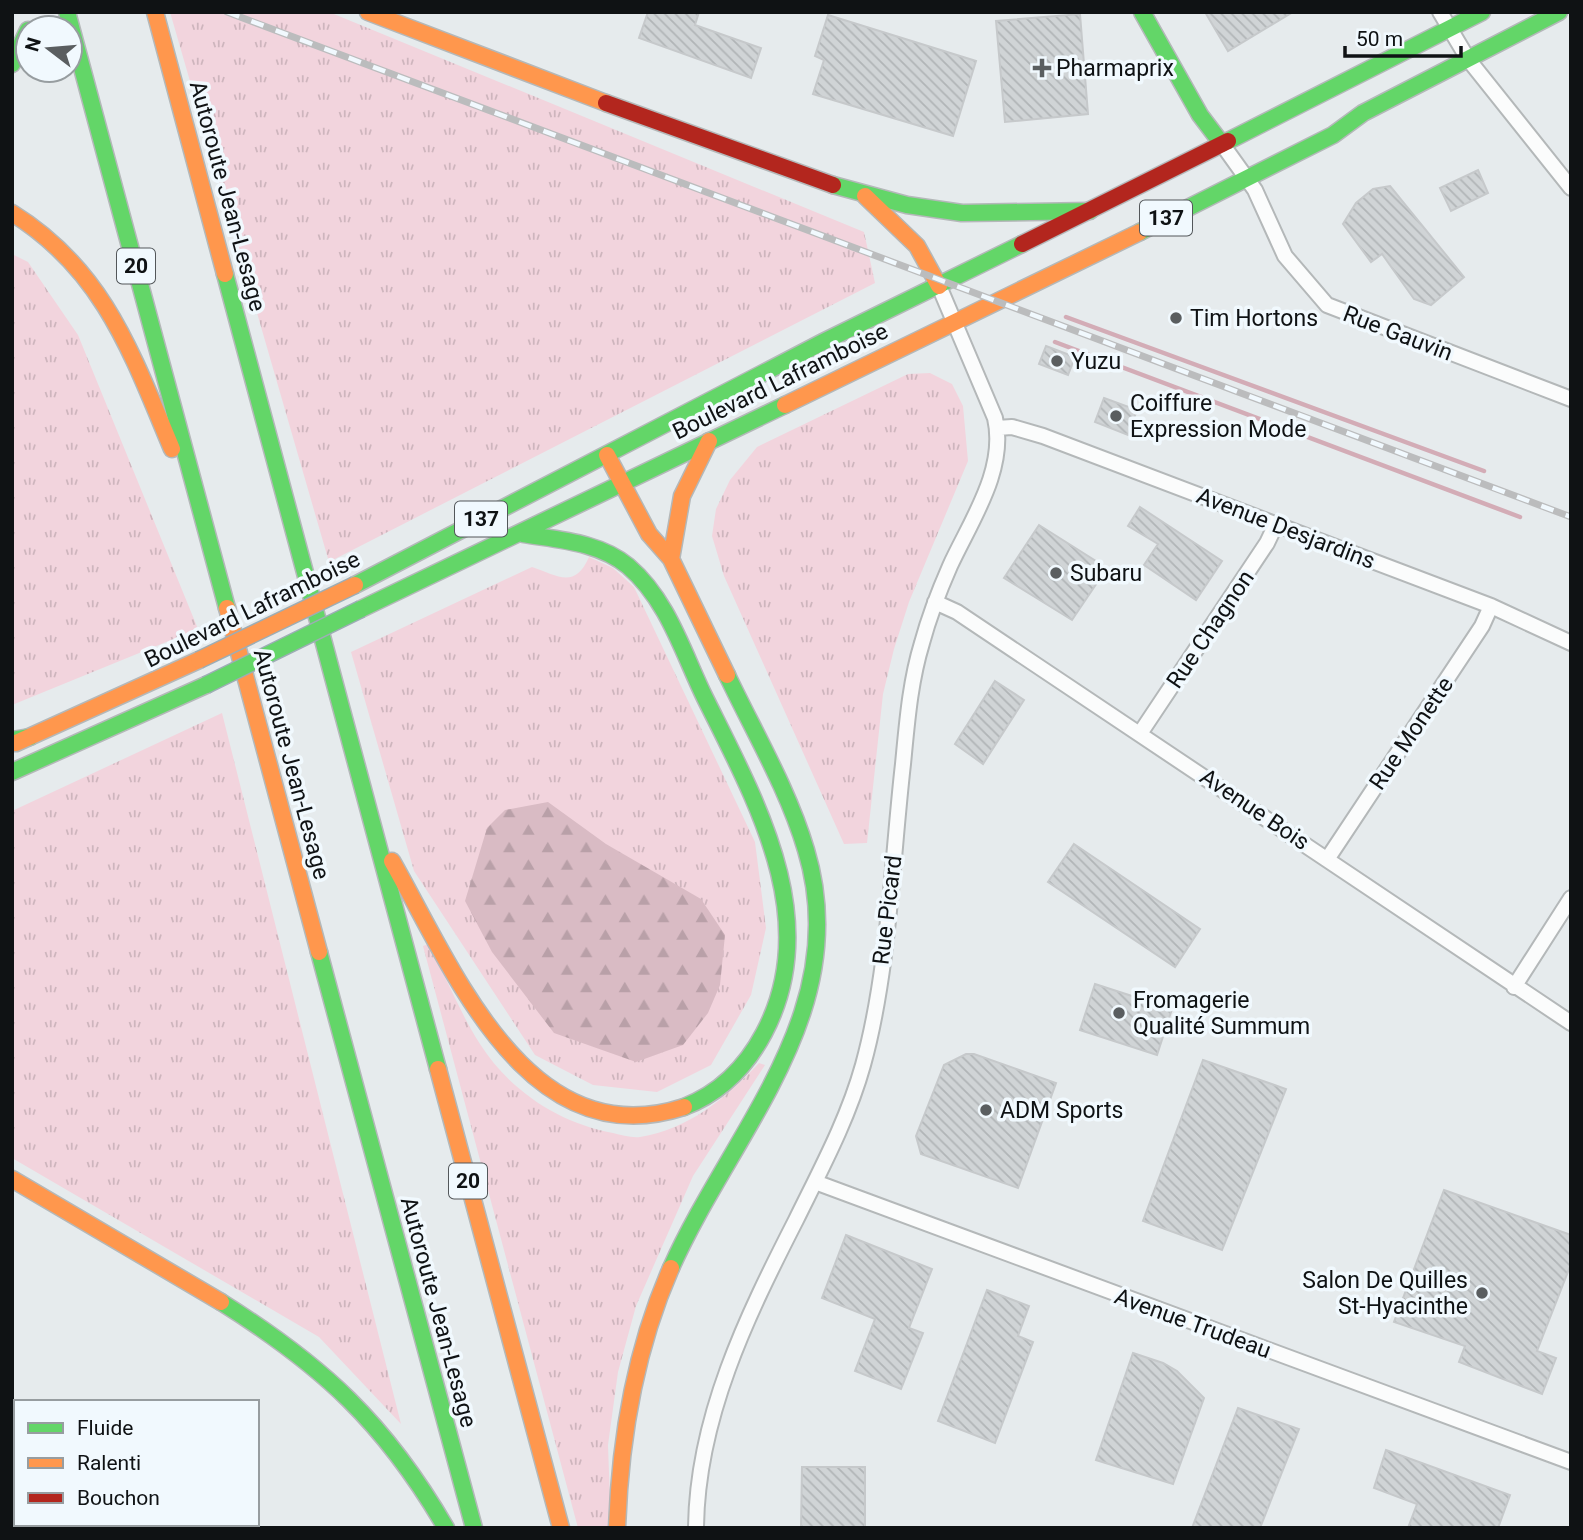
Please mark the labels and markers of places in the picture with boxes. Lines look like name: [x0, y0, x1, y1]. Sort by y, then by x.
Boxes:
place label: Pharmaprix: [1056, 55, 1174, 82]
marker: Pharmaprix: [1034, 60, 1050, 76]
place label: Tim Hortons: [1190, 305, 1318, 332]
marker: Tim Hortons: [1168, 310, 1184, 326]
place label: Yuzu: [1071, 348, 1121, 375]
marker: Yuzu: [1049, 353, 1065, 369]
place label: Coiffure Expression Mode: [1130, 390, 1306, 443]
marker: Coiffure Expression Mode: [1108, 408, 1124, 424]
place label: Subaru: [1070, 560, 1142, 587]
marker: Subaru: [1048, 565, 1064, 581]
place label: Fromagerie Qualité Summum: [1133, 987, 1310, 1040]
marker: Fromagerie Qualité Summum: [1111, 1005, 1127, 1021]
place label: ADM Sports: [1000, 1097, 1123, 1124]
marker: ADM Sports: [978, 1102, 994, 1118]
place label: Salon De Quilles St-Hyacinthe: [1302, 1267, 1468, 1320]
marker: Salon De Quilles St-Hyacinthe: [1474, 1285, 1490, 1301]

